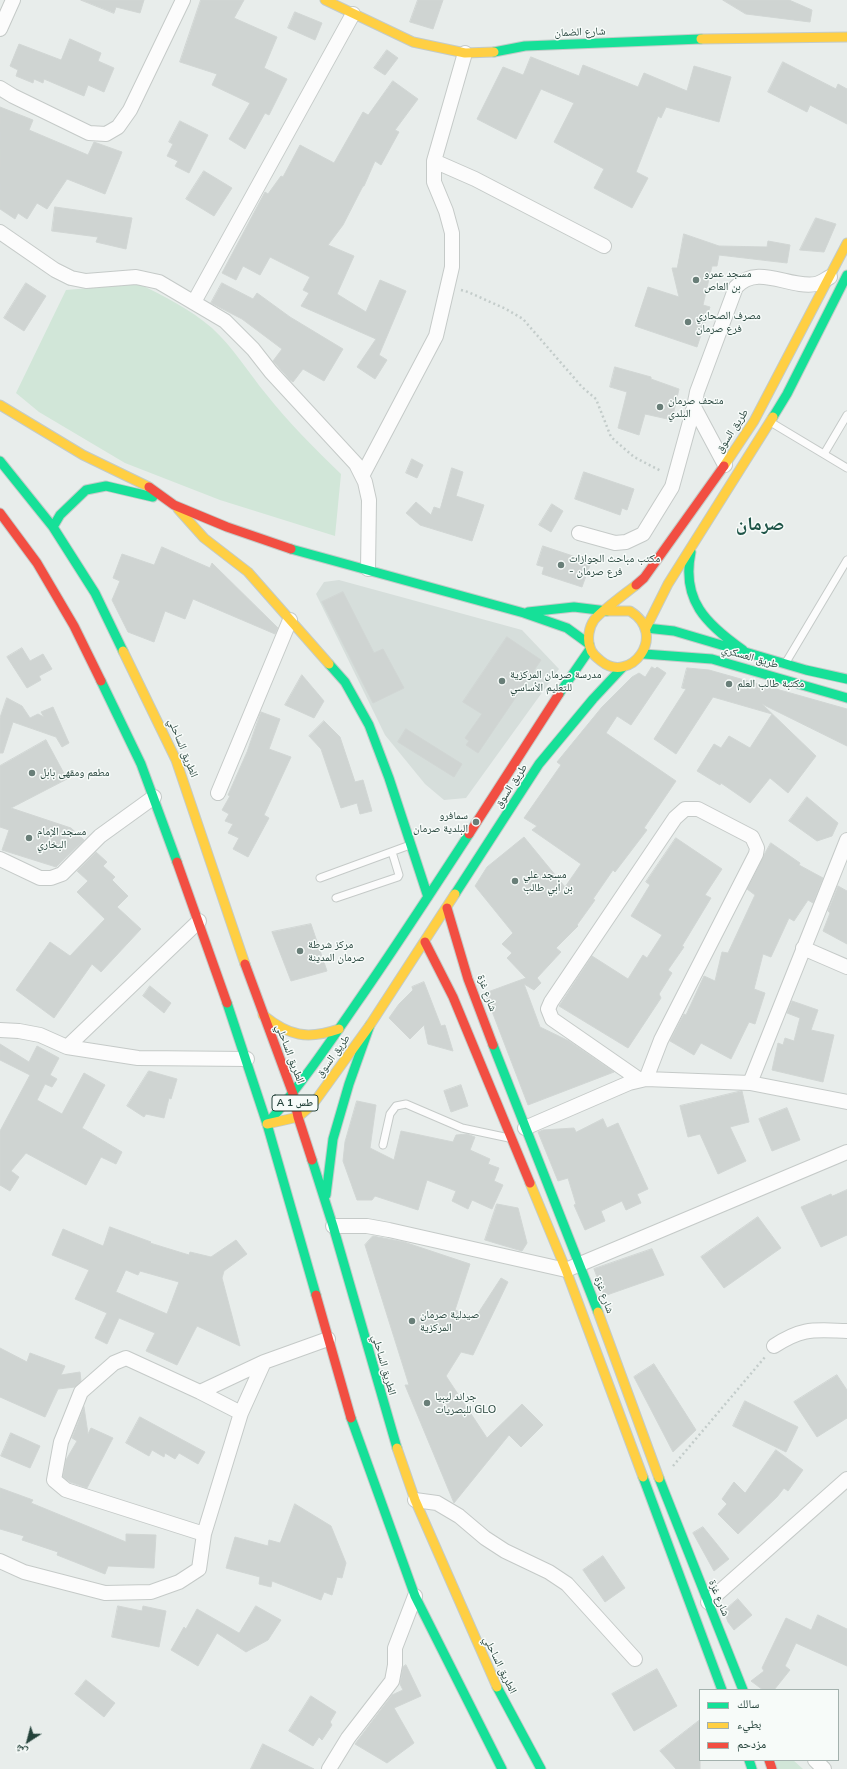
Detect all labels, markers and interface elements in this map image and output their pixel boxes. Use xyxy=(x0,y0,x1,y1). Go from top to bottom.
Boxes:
street label: شارع الضمان xyxy=(554,25,606,39)
place label: مسجد عمرو بن العاص xyxy=(704,267,751,293)
marker: مسجد عمرو بن العاص xyxy=(691,275,701,285)
place label: مصرف الصحاري فرع صرمان xyxy=(696,309,761,335)
marker: مصرف الصحاري فرع صرمان xyxy=(683,317,693,327)
place label: متحف صرمان البلدي xyxy=(668,394,723,420)
marker: متحف صرمان البلدي xyxy=(655,402,665,412)
street label: طريق السوق xyxy=(713,406,751,456)
district label: صرمان xyxy=(736,513,784,535)
place label: مكتب مباحث الجوازات - فرع صرمان xyxy=(569,552,660,578)
marker: مكتب مباحث الجوازات - فرع صرمان xyxy=(556,560,566,570)
street label: طريق العسكري xyxy=(720,643,780,671)
place label: مدرسة صرمان المركزية للتعليم الأساسي xyxy=(510,668,601,694)
marker: مدرسة صرمان المركزية للتعليم الأساسي xyxy=(497,676,507,686)
place label: مكتبة طالب العلم xyxy=(737,677,804,691)
marker: مكتبة طالب العلم xyxy=(724,679,734,689)
street label: الطريق الساحلي xyxy=(165,717,201,779)
street label: طريق السوق xyxy=(492,761,530,811)
place label: مطعم ومقهى بابل xyxy=(40,766,110,780)
marker: مطعم ومقهى بابل xyxy=(27,768,37,778)
place label: سمافرو البلدية صرمان xyxy=(413,809,468,835)
marker: سمافرو البلدية صرمان xyxy=(471,817,481,827)
place label: مسجد الإمام البخاري xyxy=(37,825,86,851)
marker: مسجد الإمام البخاري xyxy=(24,833,34,843)
place label: مسجد علي بن أبي طالب xyxy=(523,868,573,894)
marker: مسجد علي بن أبي طالب xyxy=(510,876,520,886)
place label: مركز شرطة صرمان المدينة xyxy=(308,938,365,964)
marker: مركز شرطة صرمان المدينة xyxy=(295,946,305,956)
street label: شارع غزة xyxy=(474,973,500,1013)
street label: الطريق الساحلي xyxy=(273,1023,307,1085)
street label: طريق السوق xyxy=(313,1032,353,1080)
road number: A 1 طس xyxy=(272,1095,318,1111)
street label: شارع غزة xyxy=(591,1275,617,1315)
place label: صيدلية صرمان المركزية xyxy=(420,1308,479,1334)
marker: صيدلية صرمان المركزية xyxy=(407,1316,417,1326)
street label: الطريق الساحلي xyxy=(369,1333,399,1397)
place label: جراند ليبيا للبصريات GLO xyxy=(435,1390,496,1416)
marker: جراند ليبيا للبصريات GLO xyxy=(422,1398,432,1408)
street label: شارع غزة xyxy=(706,1578,732,1618)
street label: الطريق الساحلي xyxy=(480,1634,520,1696)
legend xyxy=(699,1689,839,1761)
text: سالك xyxy=(737,1696,759,1711)
text: بطيء xyxy=(737,1716,761,1731)
north arrow xyxy=(8,1721,48,1761)
text: مزدحم xyxy=(737,1736,766,1751)
text: ش xyxy=(12,1742,30,1760)

